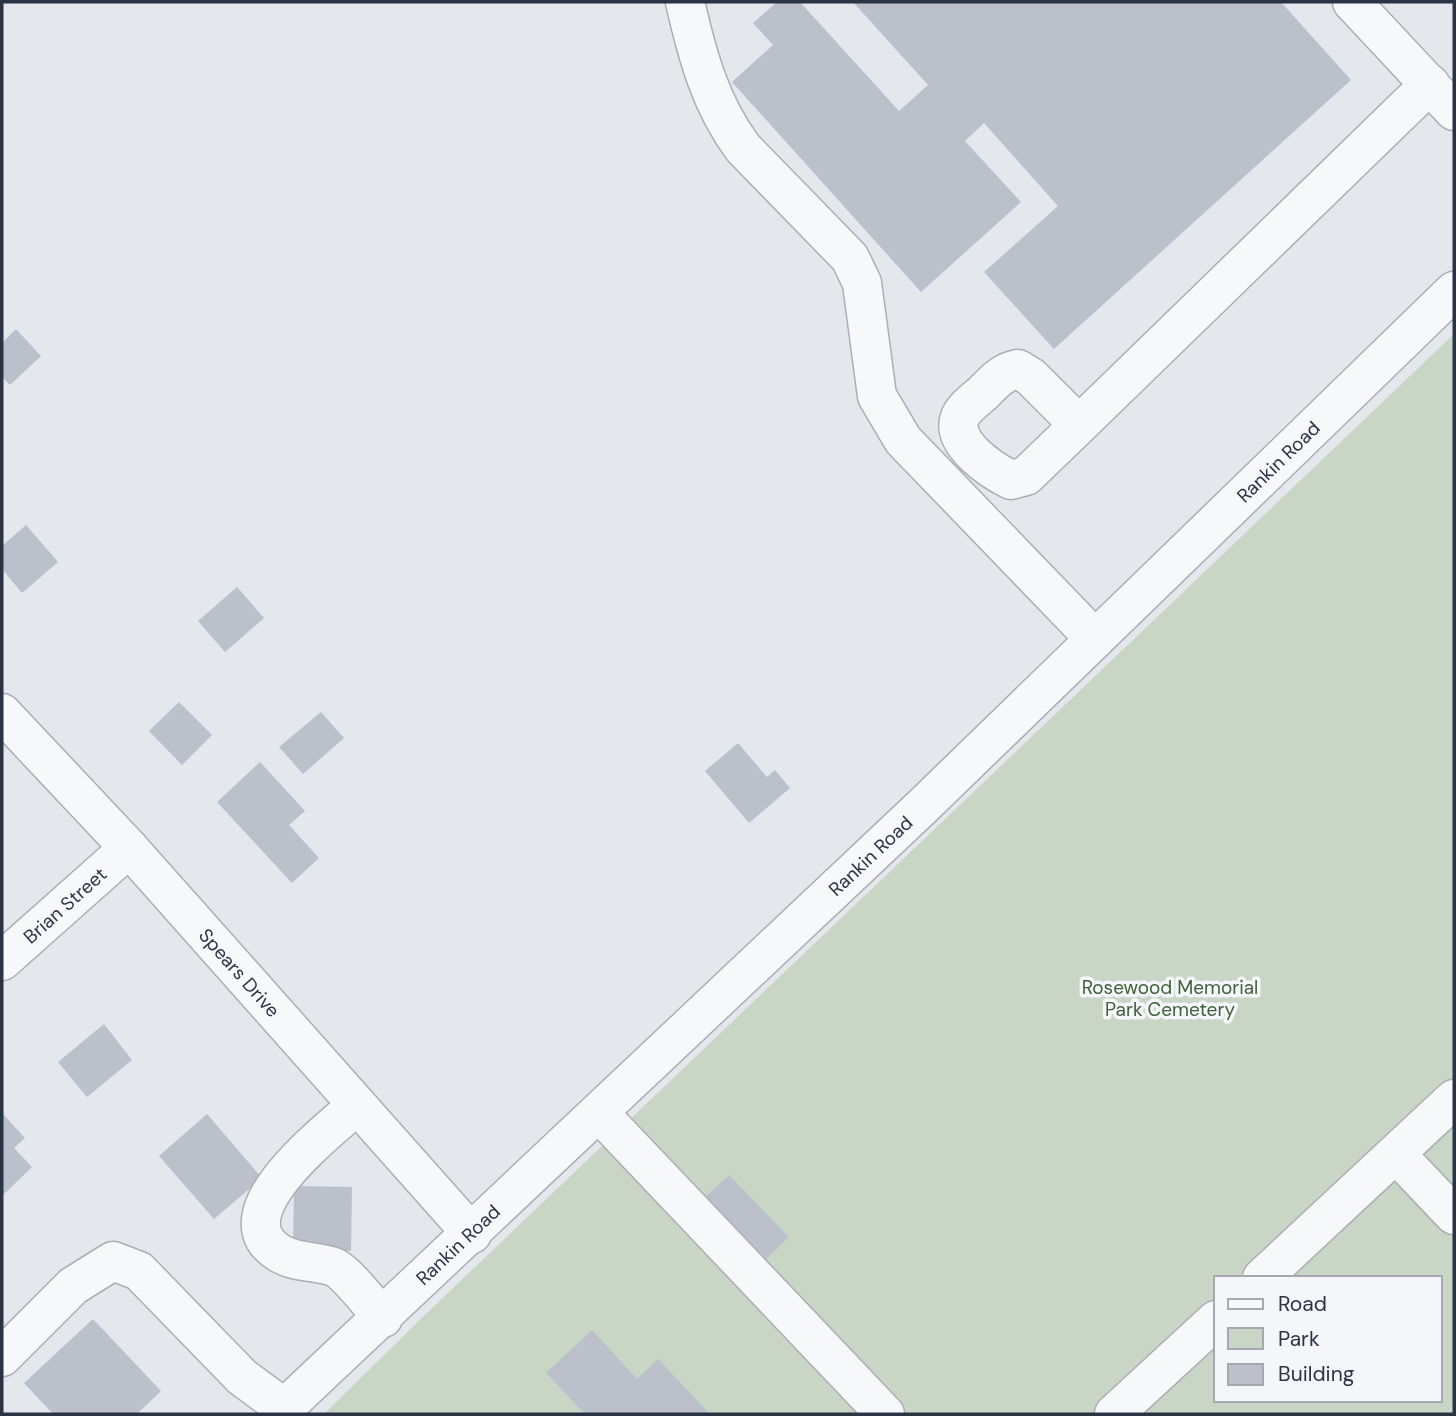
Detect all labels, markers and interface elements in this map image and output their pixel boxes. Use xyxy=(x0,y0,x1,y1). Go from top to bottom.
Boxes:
street label: Rankin Road xyxy=(1231,416,1325,508)
street label: Rankin Road xyxy=(823,810,918,901)
street label: Brian Street xyxy=(18,862,112,949)
street label: Spears Drive xyxy=(194,923,286,1022)
park label: Rosewood Memorial Park Cemetery xyxy=(1082,975,1258,1022)
street label: Rankin Road xyxy=(410,1199,505,1290)
legend xyxy=(1214,1276,1442,1402)
text: Road xyxy=(1278,1290,1327,1318)
text: Park xyxy=(1278,1325,1320,1353)
text: Building xyxy=(1278,1360,1355,1388)

